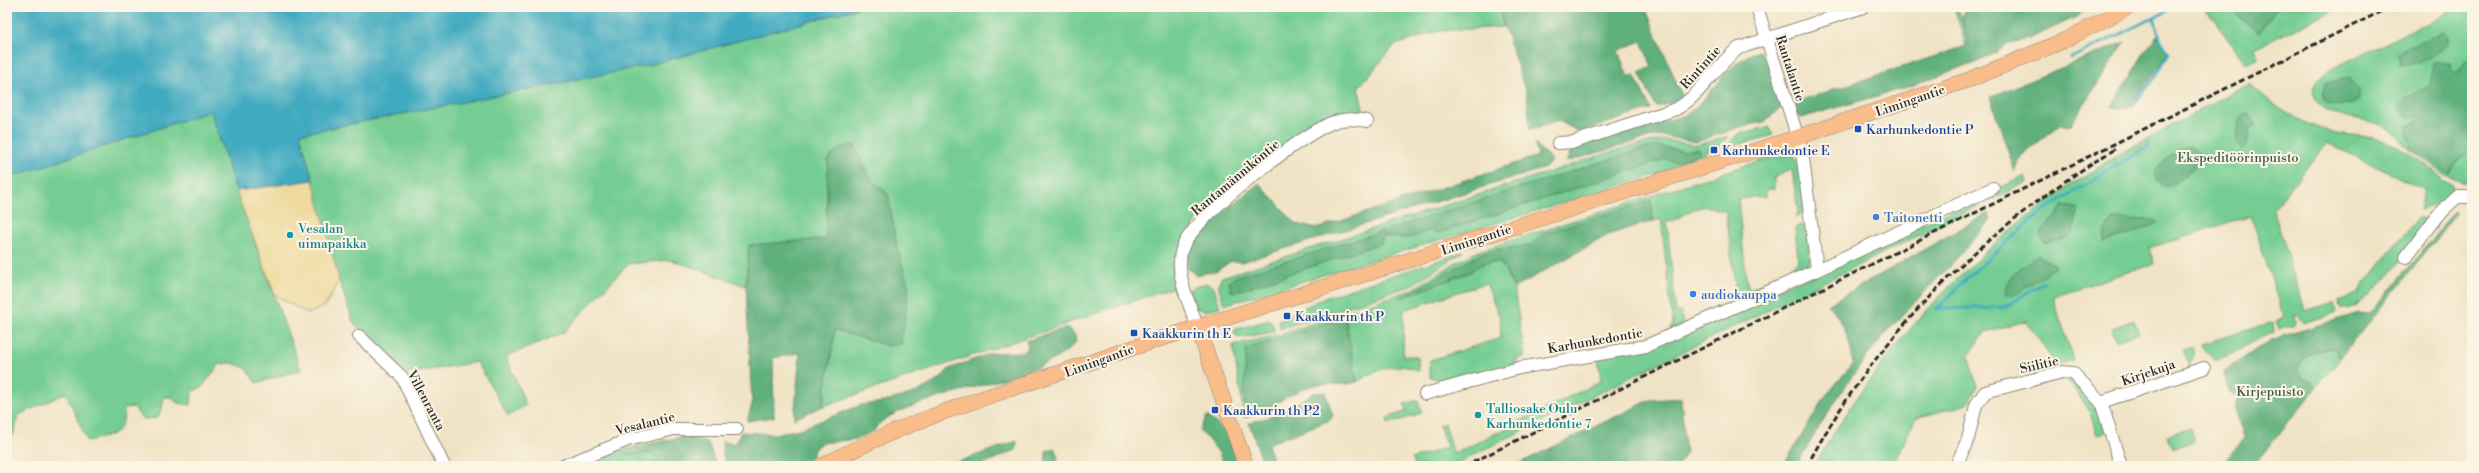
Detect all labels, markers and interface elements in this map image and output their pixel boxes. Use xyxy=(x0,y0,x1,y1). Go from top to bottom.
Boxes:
street label: Rantalantie xyxy=(1772,33,1808,104)
street label: Rintintie xyxy=(1677,42,1725,93)
street label: Limingantie xyxy=(1873,81,1948,120)
place label: Karhunkedontie P xyxy=(1866,122,1974,138)
marker: Karhunkedontie P xyxy=(1853,124,1863,134)
street label: Rantamänniköntie xyxy=(1188,136,1283,219)
place label: Karhunkedontie E xyxy=(1722,143,1830,159)
marker: Karhunkedontie E xyxy=(1709,145,1719,155)
park label: Ekspeditöörinpuisto xyxy=(2177,150,2299,166)
place label: Taitonetti xyxy=(1884,210,1943,226)
marker: Taitonetti xyxy=(1871,212,1881,222)
place label: Vesalan uimapaikka xyxy=(297,221,367,252)
street label: Limingantie xyxy=(1439,221,1514,259)
marker: Vesalan uimapaikka xyxy=(285,230,295,240)
place label: audiokauppa xyxy=(1701,287,1777,303)
marker: audiokauppa xyxy=(1688,289,1698,299)
place label: Kaakkurin th P xyxy=(1295,309,1384,325)
marker: Kaakkurin th P xyxy=(1282,311,1292,321)
street label: Karhunkedontie xyxy=(1546,325,1644,357)
place label: Kaakkurin th E xyxy=(1142,326,1231,342)
marker: Kaakkurin th E xyxy=(1129,328,1139,338)
street label: Limingantie xyxy=(1062,341,1137,381)
street label: Siilitie xyxy=(2018,353,2061,377)
street label: Kirjekuja xyxy=(2119,356,2178,390)
street label: Villenranta xyxy=(403,367,449,434)
park label: Kirjepuisto xyxy=(2236,384,2304,400)
place label: Talliosake Oulu Karhunkedontie 7 xyxy=(1486,401,1592,432)
place label: Kaakkurin th P2 xyxy=(1223,403,1320,419)
marker: Kaakkurin th P2 xyxy=(1210,405,1220,415)
street label: Vesalantie xyxy=(613,409,677,439)
marker: Talliosake Oulu Karhunkedontie 7 xyxy=(1473,410,1483,420)

